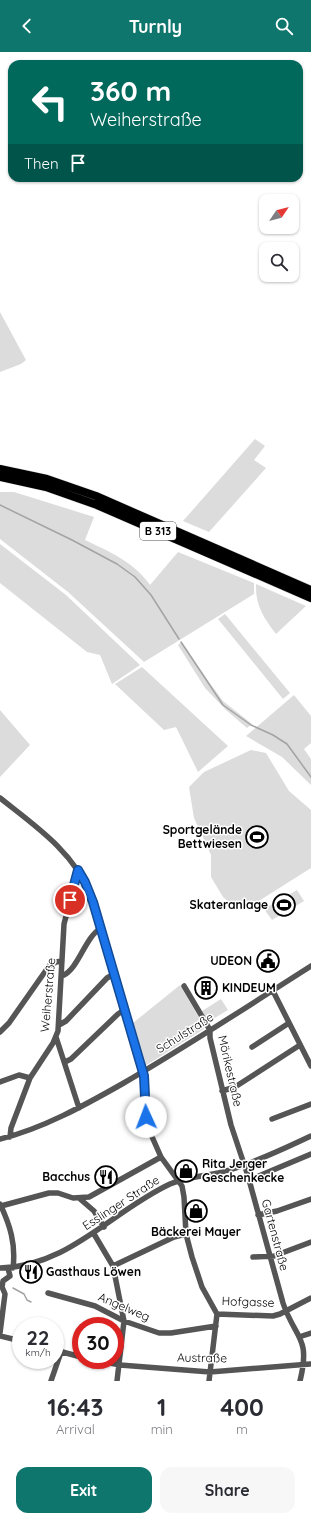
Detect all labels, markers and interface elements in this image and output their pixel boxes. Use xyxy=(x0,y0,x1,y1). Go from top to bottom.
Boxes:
icon: back xyxy=(16,15,38,37)
text: Turnly xyxy=(129,15,182,38)
icon: search xyxy=(273,15,295,37)
text: 360 m xyxy=(90,73,171,108)
icon: left xyxy=(24,76,76,128)
text: Weiherstraße xyxy=(90,108,202,131)
icon: arrive xyxy=(67,152,89,174)
text: Then xyxy=(24,154,59,173)
north arrow xyxy=(259,194,299,234)
map controls xyxy=(259,194,299,282)
button: search xyxy=(259,242,299,282)
road number: B 313 xyxy=(140,522,176,540)
place label: Sportgelände Bettwiesen xyxy=(163,822,242,851)
sports icon: Sportgelände Bettwiesen xyxy=(244,824,270,850)
pin xyxy=(53,883,87,917)
icon: arrive xyxy=(59,889,81,911)
sports icon: Skateranlage xyxy=(271,892,297,918)
place label: Skateranlage xyxy=(190,897,268,912)
public building icon: UDEON xyxy=(255,948,281,974)
place label: UDEON xyxy=(210,953,252,968)
street label: Weiherstraße xyxy=(37,957,58,1033)
building icon: KINDEUM xyxy=(193,975,219,1001)
place label: KINDEUM xyxy=(222,980,276,995)
street label: Schulstraße xyxy=(153,1009,216,1056)
street label: Mörikestraße xyxy=(215,1034,246,1108)
position arrow xyxy=(125,1096,167,1138)
place label: Rita Jerger Geschenkecke xyxy=(202,1156,284,1185)
shop icon: Rita Jerger Geschenkecke xyxy=(173,1158,199,1184)
restaurant icon: Bacchus xyxy=(93,1164,119,1190)
place label: Bacchus xyxy=(42,1169,90,1184)
street label: Esslinger Straße xyxy=(79,1172,162,1233)
street label: Gartenstraße xyxy=(259,1197,292,1273)
shop icon: Bäckerei Mayer xyxy=(183,1198,209,1224)
place label: Bäckerei Mayer xyxy=(151,1224,241,1239)
restaurant icon: Gasthaus Löwen xyxy=(18,1259,44,1285)
place label: Gasthaus Löwen xyxy=(46,1264,141,1279)
street label: Angelweg xyxy=(96,1289,152,1324)
street label: Hofgasse xyxy=(221,1293,275,1310)
speed limit sign: 30 xyxy=(72,1317,124,1369)
text: 22 xyxy=(27,1325,49,1350)
text: km/h xyxy=(25,1346,51,1359)
street label: Austraße xyxy=(177,1350,227,1365)
text: 16:43 xyxy=(47,1392,103,1422)
text: 1 xyxy=(157,1392,166,1422)
text: 400 xyxy=(220,1392,264,1422)
text: Arrival xyxy=(56,1421,95,1437)
text: min xyxy=(151,1421,173,1437)
text: m xyxy=(236,1421,248,1437)
button: Exit xyxy=(16,1467,152,1513)
button: Share xyxy=(160,1467,295,1513)

